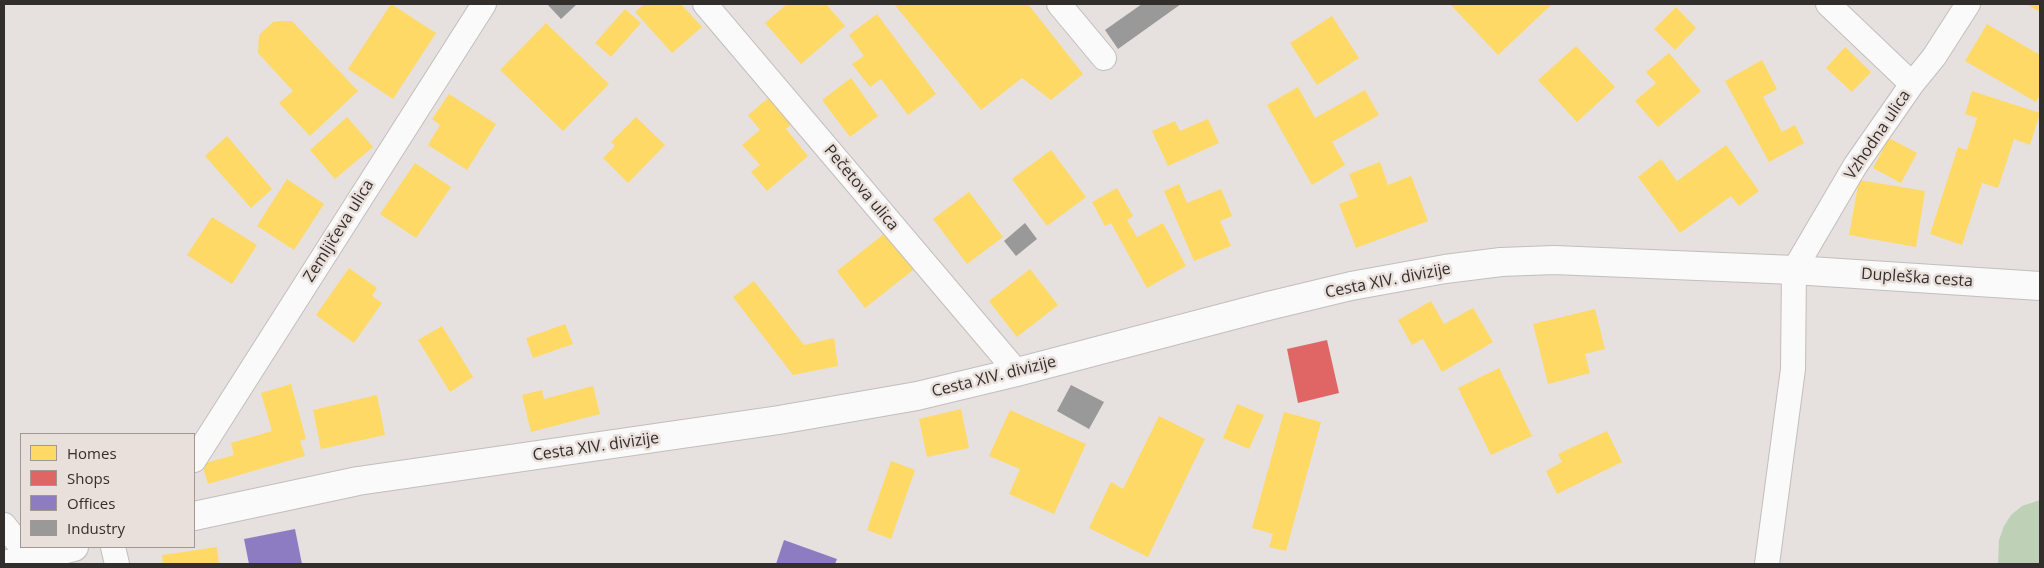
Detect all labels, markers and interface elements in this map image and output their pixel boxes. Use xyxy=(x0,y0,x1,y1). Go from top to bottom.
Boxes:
street label: Vzhodna ulica xyxy=(1841,87,1915,183)
street label: Pečetova ulica xyxy=(820,141,902,235)
street label: Zemljičeva ulica xyxy=(300,176,378,286)
street label: Cesta XIV. divizije xyxy=(1324,259,1452,303)
street label: Dupleška cesta xyxy=(1860,265,1974,291)
street label: Cesta XIV. divizije xyxy=(930,352,1058,402)
street label: Cesta XIV. divizije xyxy=(532,429,660,465)
legend xyxy=(20,433,195,548)
text: Homes xyxy=(67,443,117,463)
text: Shops xyxy=(67,468,110,488)
text: Offices xyxy=(67,493,115,513)
text: Industry xyxy=(67,518,125,538)

